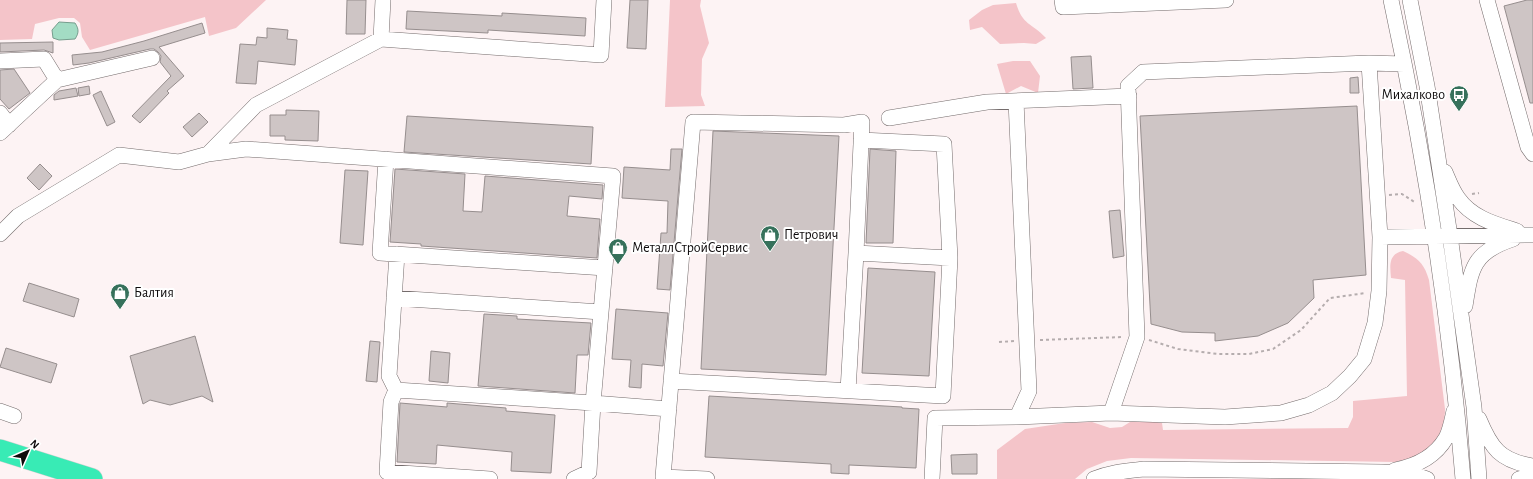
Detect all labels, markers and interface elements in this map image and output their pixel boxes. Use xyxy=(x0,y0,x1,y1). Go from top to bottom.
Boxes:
bus stop icon: Михалково xyxy=(1448,84,1470,112)
place label: Михалково xyxy=(1381,88,1445,102)
shop icon: Петрович xyxy=(759,224,781,252)
place label: Петрович xyxy=(784,228,838,242)
shop icon: МеталлСтройСервис xyxy=(607,237,629,265)
place label: МеталлСтройСервис xyxy=(632,241,748,255)
shop icon: Балтия xyxy=(109,282,131,310)
place label: Балтия xyxy=(134,286,174,300)
north arrow xyxy=(8,431,48,471)
text: N xyxy=(28,438,41,451)

